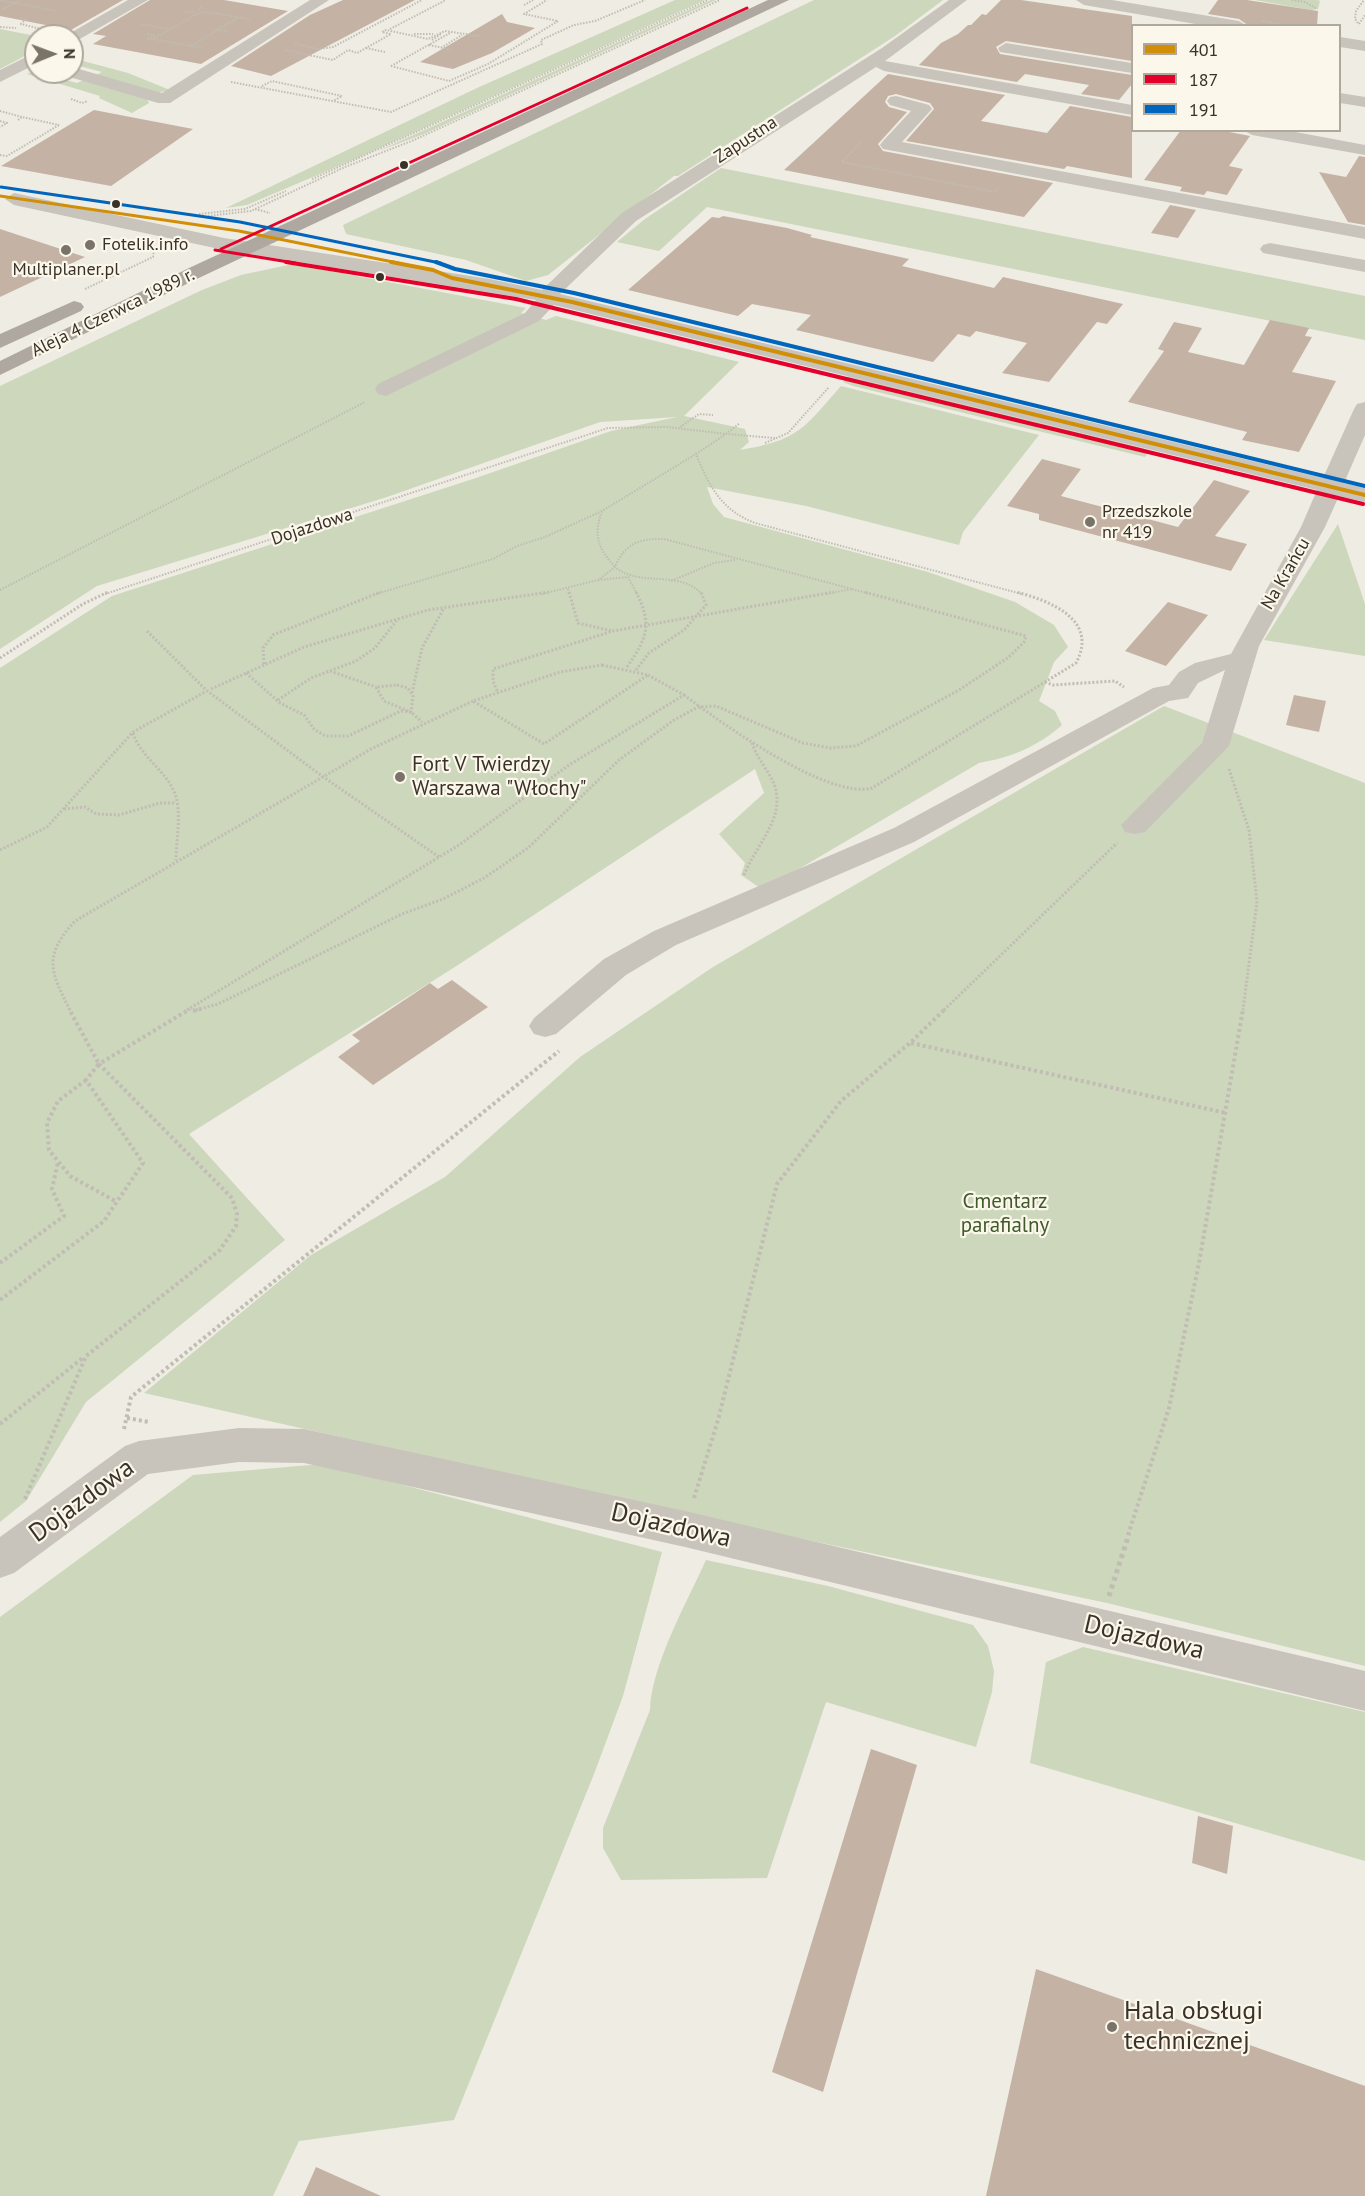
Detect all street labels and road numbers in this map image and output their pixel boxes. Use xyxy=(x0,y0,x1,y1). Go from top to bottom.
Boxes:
street label: Zapustna xyxy=(711,112,781,168)
street label: Aleja 4 Czerwca 1989 r. xyxy=(28,264,198,362)
street label: Dojazdowa xyxy=(268,504,356,550)
street label: Na Krańcu xyxy=(1257,534,1315,614)
street label: Dojazdowa xyxy=(23,1453,141,1549)
street label: Dojazdowa xyxy=(608,1497,734,1555)
street label: Dojazdowa xyxy=(1081,1609,1207,1667)

